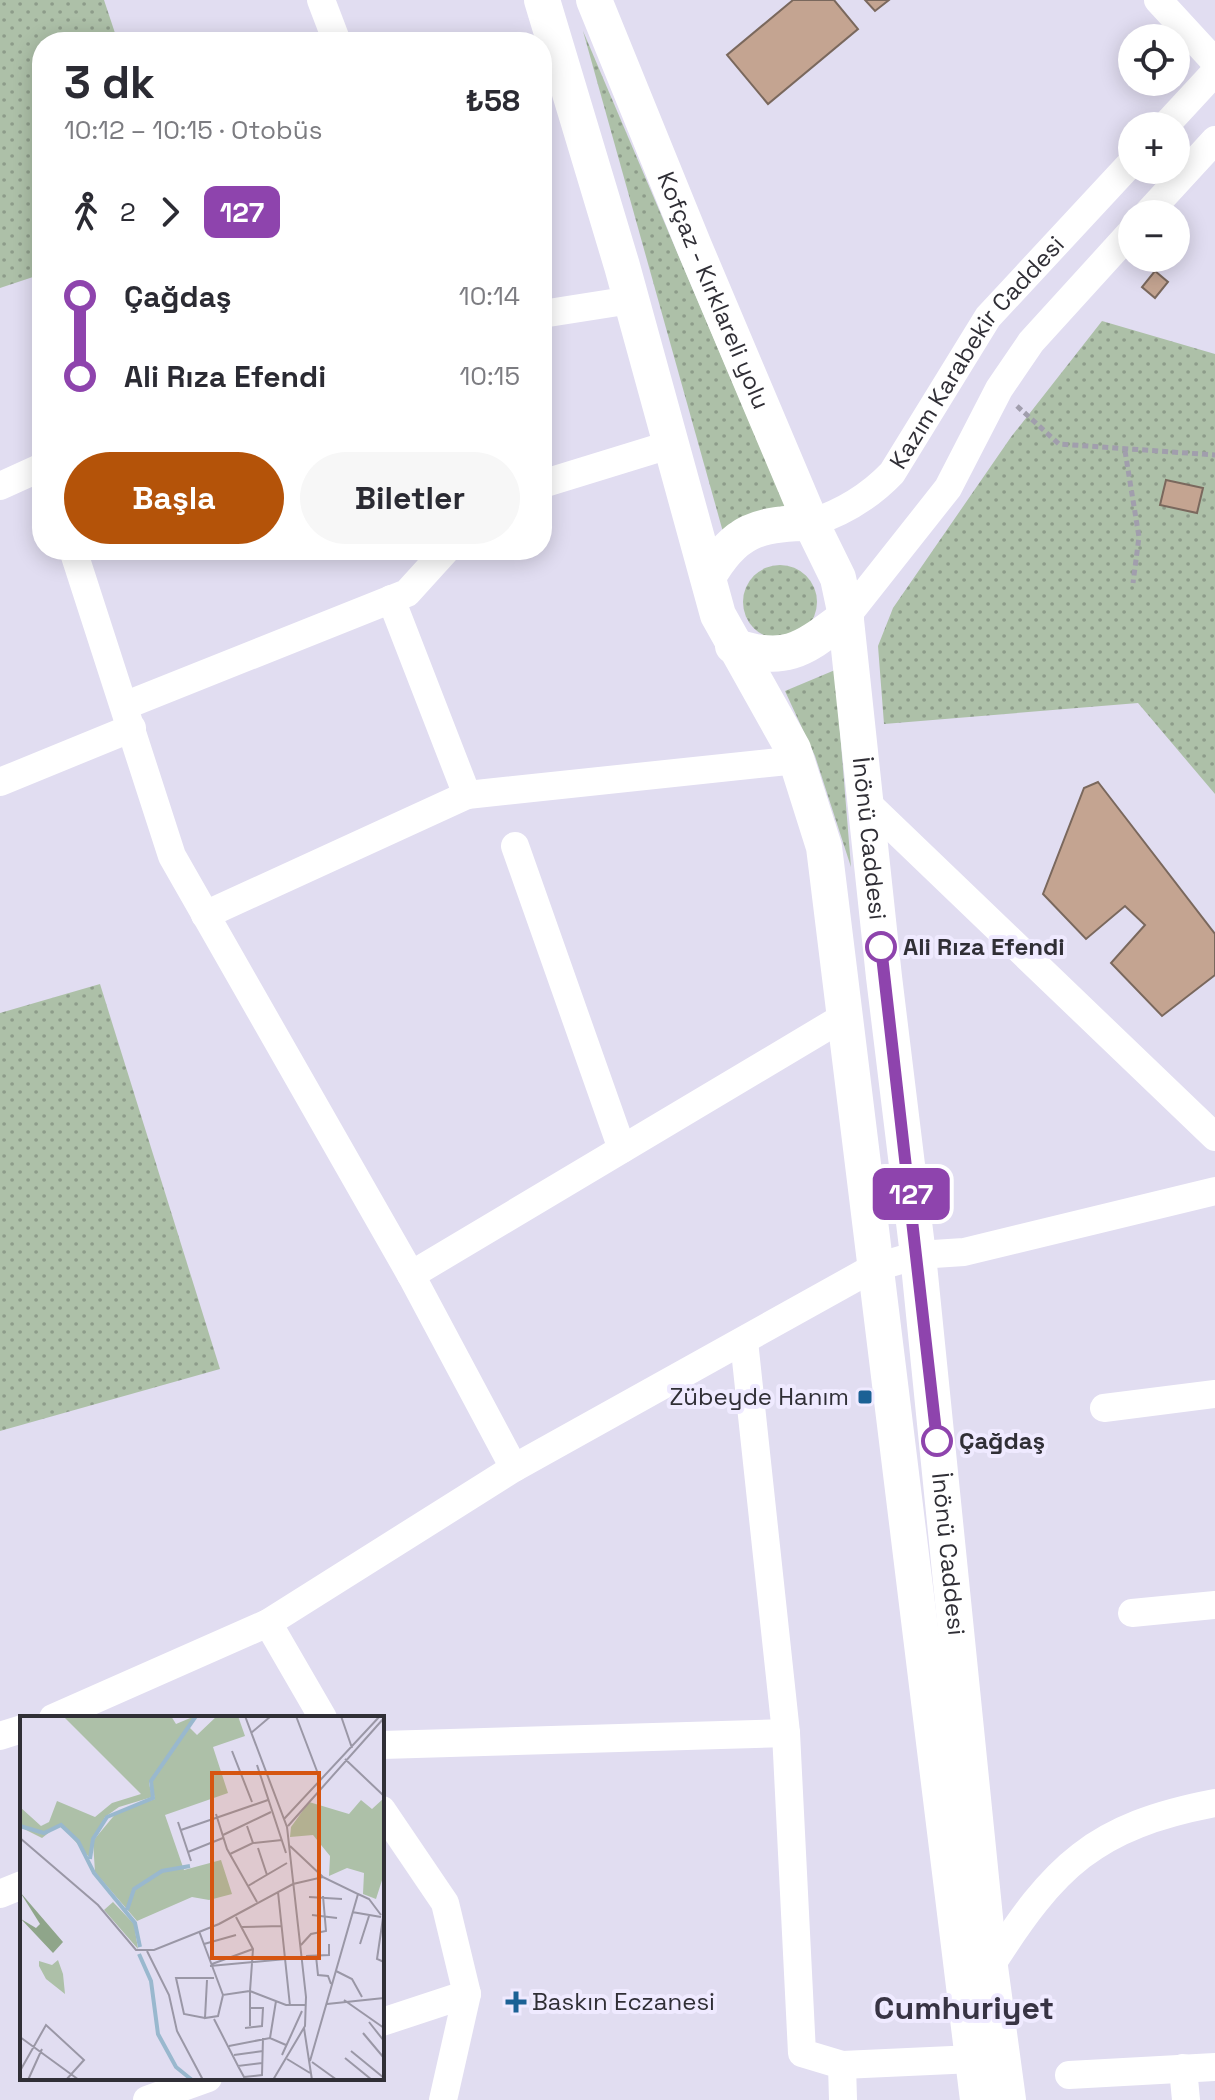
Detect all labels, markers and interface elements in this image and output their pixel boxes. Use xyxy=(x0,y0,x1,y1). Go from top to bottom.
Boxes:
map controls xyxy=(1118,24,1190,272)
button: locate xyxy=(1118,24,1190,96)
text: 3 dk xyxy=(64,55,155,111)
text: ₺58 xyxy=(465,81,520,120)
button: + xyxy=(1118,112,1190,184)
text: 10:12 – 10:15 · Otobüs xyxy=(64,113,322,147)
street label: Kofçaz - Kırklareli yolu xyxy=(650,167,777,414)
icon: walk xyxy=(64,190,108,234)
icon: forward xyxy=(148,190,192,234)
text: 127 xyxy=(220,194,264,230)
text: 2 xyxy=(120,195,136,229)
button: − xyxy=(1118,200,1190,272)
street label: Kazım Karabekir Caddesi xyxy=(882,229,1071,475)
text: Çağdaş xyxy=(124,277,232,316)
text: 10:14 xyxy=(459,279,520,313)
text: Ali Rıza Efendi xyxy=(124,357,326,396)
text: 10:15 xyxy=(459,359,520,393)
button: Başla xyxy=(64,452,284,544)
button: Biletler xyxy=(300,452,520,544)
street label: İnönü Caddesi xyxy=(846,756,894,921)
place label: Ali Rıza Efendi xyxy=(903,931,1065,962)
marker: Ali Rıza Efendi xyxy=(866,932,896,962)
line badge: 127 xyxy=(865,1168,957,1220)
text: 127 xyxy=(889,1176,933,1212)
place label: Zübeyde Hanım xyxy=(670,1381,849,1412)
marker: Zübeyde Hanım xyxy=(856,1388,874,1406)
place label: Çağdaş xyxy=(959,1425,1045,1456)
marker: Çağdaş xyxy=(922,1426,952,1456)
street label: İnönü Caddesi xyxy=(925,1471,972,1637)
inset map xyxy=(20,1716,384,2080)
place label: Baskın Eczanesi xyxy=(532,1986,715,2017)
district label: Cumhuriyet xyxy=(874,1988,1054,2028)
marker: Baskın Eczanesi xyxy=(507,1993,525,2011)

